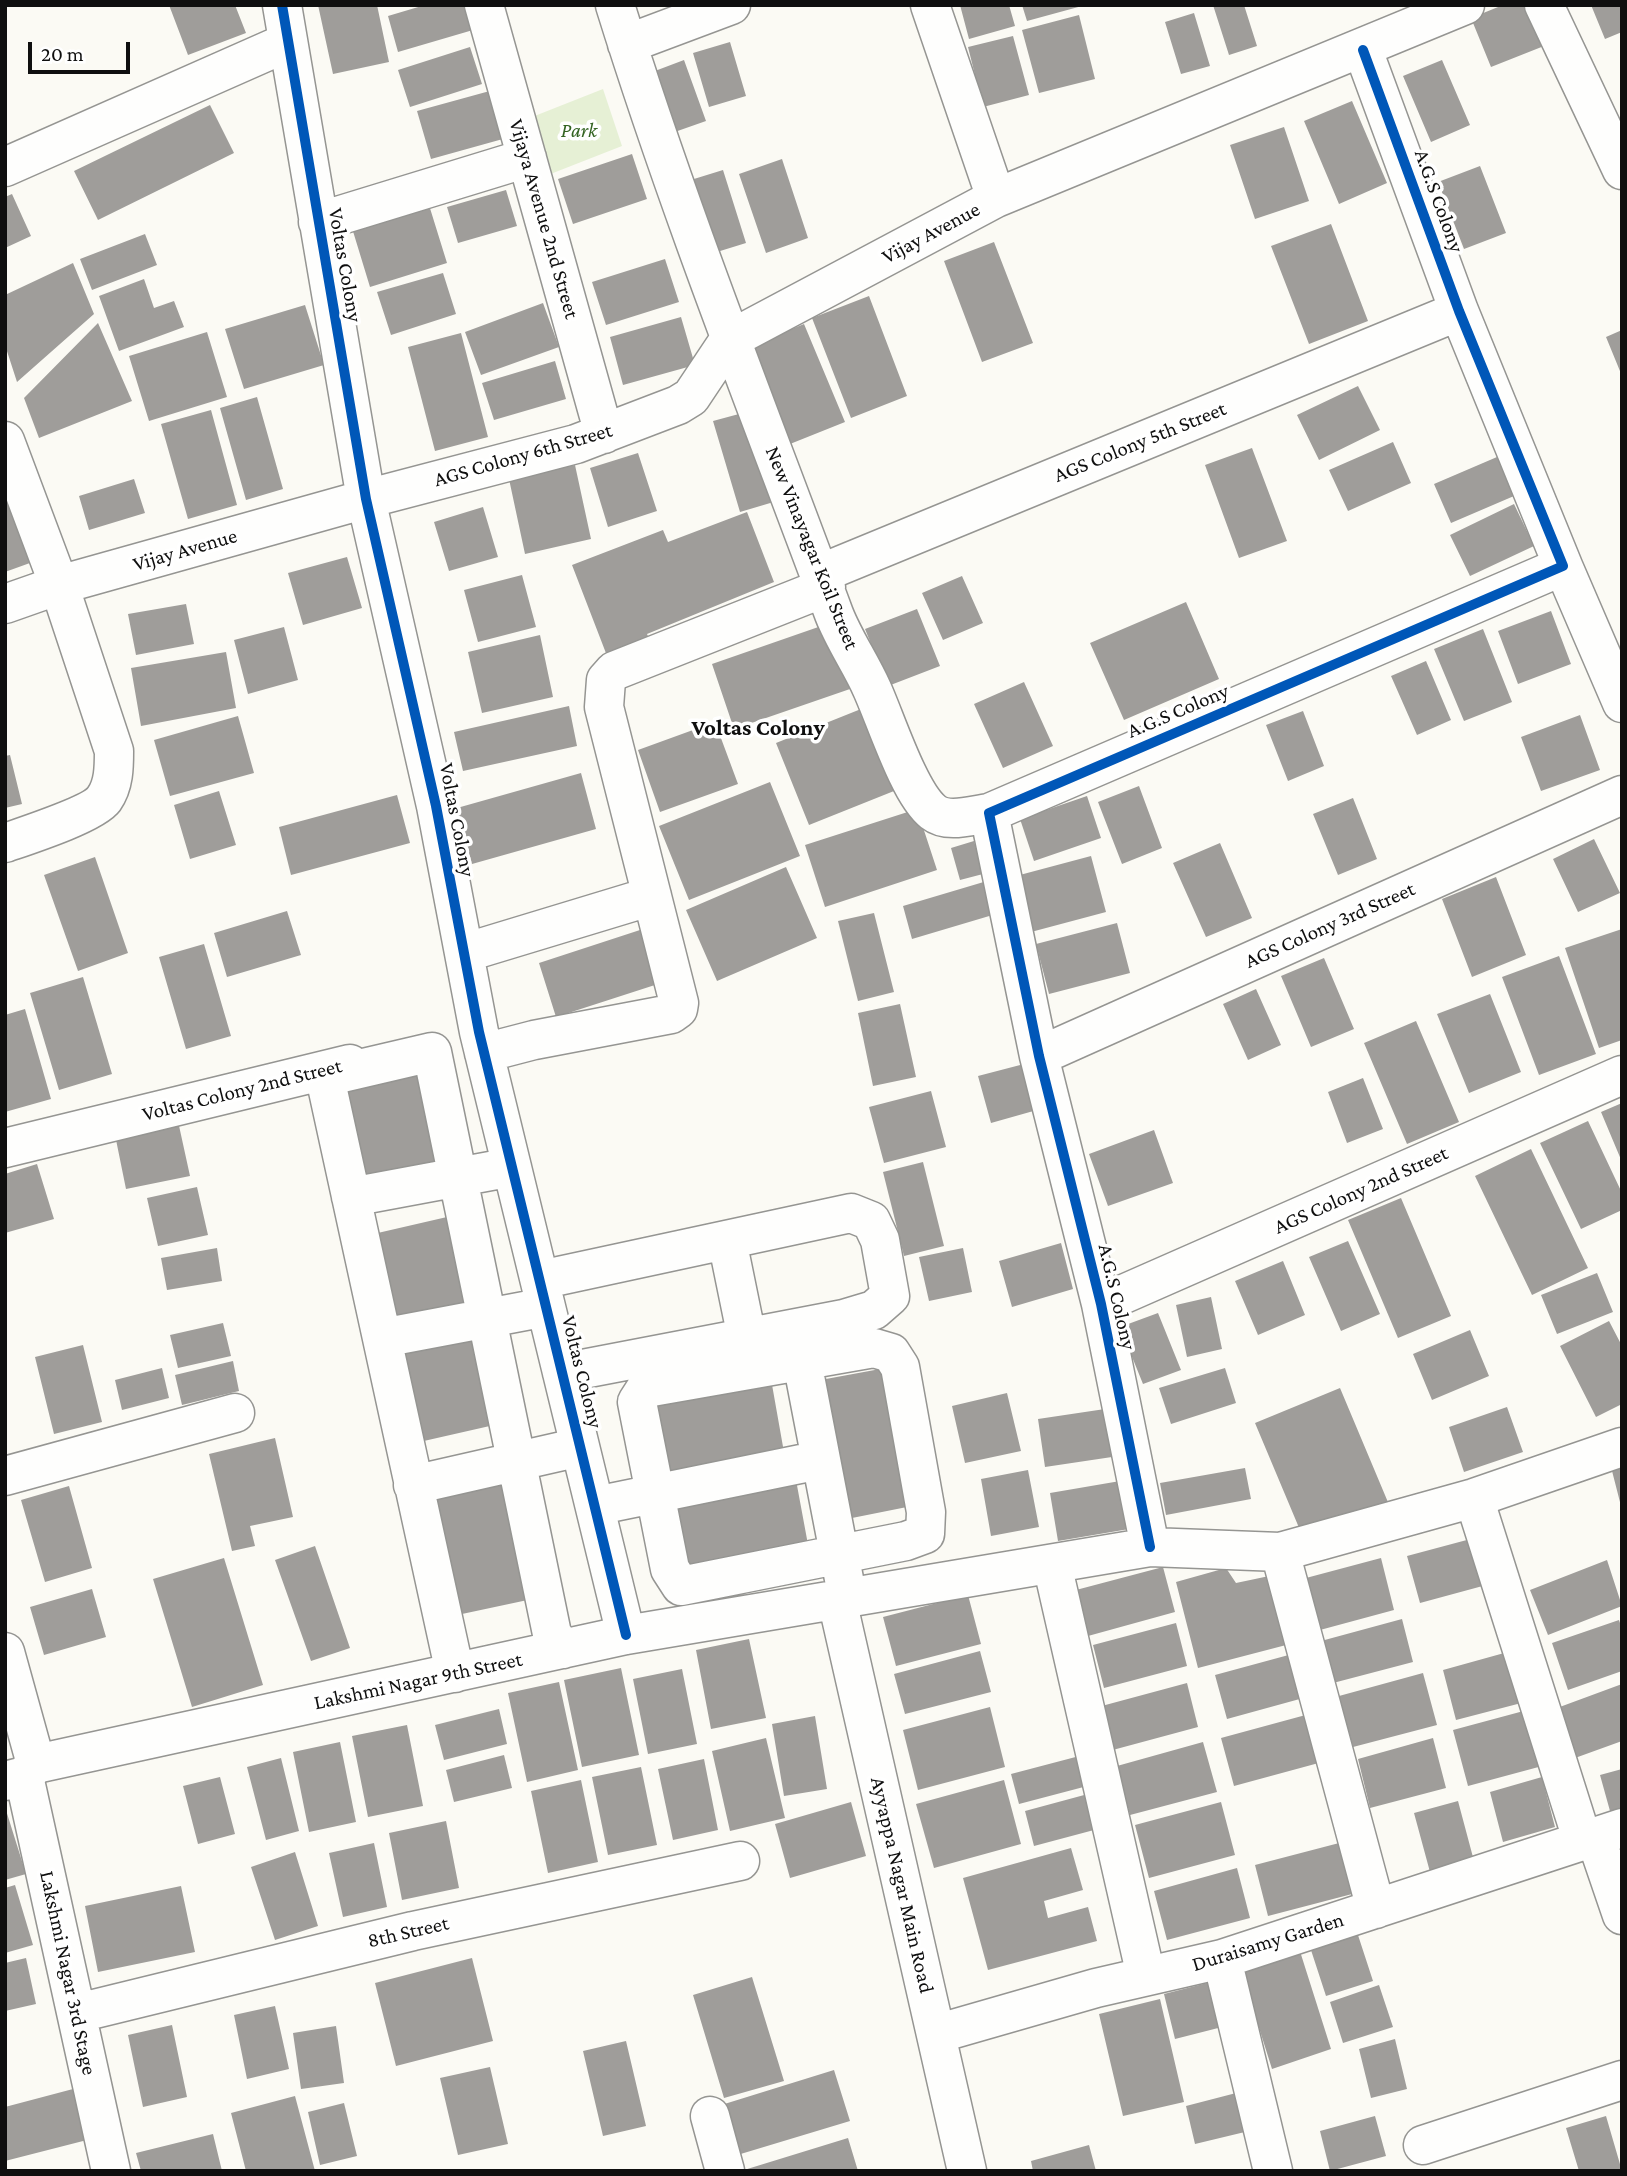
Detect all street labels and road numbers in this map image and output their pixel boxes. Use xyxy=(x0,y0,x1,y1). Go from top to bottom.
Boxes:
street label: Vijaya Avenue 2nd Street xyxy=(503,116,585,322)
street label: A.G.S Colony xyxy=(1409,146,1469,256)
street label: Vijay Avenue xyxy=(878,197,984,269)
street label: Voltas Colony xyxy=(323,206,367,324)
street label: AGS Colony 5th Street xyxy=(1050,396,1230,488)
street label: AGS Colony 6th Street xyxy=(431,417,615,493)
street label: New Vinayagar Koil Street xyxy=(760,443,864,653)
street label: Vijay Avenue xyxy=(130,523,240,577)
street label: A.G.S Colony xyxy=(1123,678,1233,744)
street label: Voltas Colony xyxy=(434,761,480,879)
street label: AGS Colony 3rd Street xyxy=(1241,876,1419,974)
street label: Voltas Colony 2nd Street xyxy=(140,1053,344,1127)
street label: AGS Colony 2nd Street xyxy=(1270,1140,1452,1240)
street label: A.G.S Colony xyxy=(1093,1242,1141,1352)
street label: Voltas Colony xyxy=(556,1313,608,1431)
street label: Lakshmi Nagar 9th Street xyxy=(311,1647,525,1715)
street label: Ayyappa Nagar Main Road xyxy=(865,1774,939,1996)
street label: Lakshmi Nagar 3rd Stage xyxy=(34,1869,102,2077)
street label: Duraisamy Garden xyxy=(1189,1907,1347,1977)
street label: 8th Street xyxy=(365,1910,451,1954)

